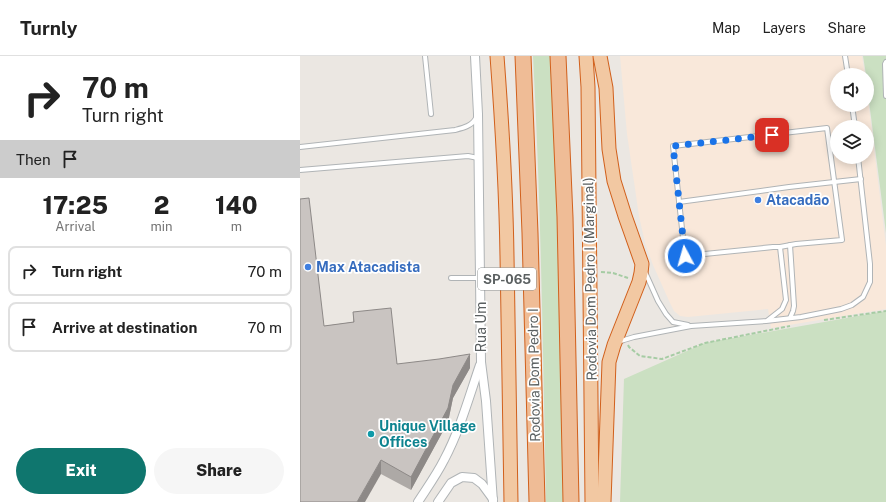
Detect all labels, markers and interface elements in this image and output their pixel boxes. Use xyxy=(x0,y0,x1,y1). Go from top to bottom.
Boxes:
text: Turnly xyxy=(20,17,77,39)
text: Map xyxy=(712,20,740,36)
text: Layers xyxy=(762,20,806,36)
text: Share xyxy=(828,20,866,36)
map controls xyxy=(830,68,874,164)
button: sound xyxy=(830,68,874,112)
text: 70 m xyxy=(82,71,149,104)
icon: right xyxy=(16,72,68,124)
text: Turn right xyxy=(82,105,164,126)
pin xyxy=(755,118,789,152)
button: layers xyxy=(830,120,874,164)
icon: arrive xyxy=(761,124,783,146)
icon: arrive xyxy=(59,148,81,170)
text: Then xyxy=(16,151,51,168)
street label: Rodovia Dom Pedro I (Marginal) xyxy=(580,177,600,381)
text: 17:25 xyxy=(43,191,108,219)
text: 2 xyxy=(154,191,169,219)
text: 140 xyxy=(215,191,257,219)
place label: Atacadão xyxy=(766,192,829,208)
marker: Atacadão xyxy=(753,195,763,205)
text: Arrival xyxy=(55,219,95,234)
text: min xyxy=(151,219,173,234)
text: m xyxy=(231,219,242,234)
position arrow xyxy=(664,235,706,277)
place label: Max Atacadista xyxy=(316,259,420,275)
icon: right xyxy=(18,260,40,282)
marker: Max Atacadista xyxy=(303,262,313,272)
text: Turn right xyxy=(52,263,122,280)
text: 70 m xyxy=(247,263,282,280)
road number: SP-065 xyxy=(478,268,536,290)
street label: Rua Um xyxy=(473,302,489,352)
street label: Rodovia Dom Pedro I xyxy=(525,308,543,442)
icon: arrive xyxy=(18,316,40,338)
text: Arrive at destination xyxy=(52,319,197,336)
text: 70 m xyxy=(247,319,282,336)
place label: Unique Village Offices xyxy=(379,418,476,450)
marker: Unique Village Offices xyxy=(366,429,376,439)
button: Exit xyxy=(16,448,146,494)
button: Share xyxy=(154,448,284,494)

